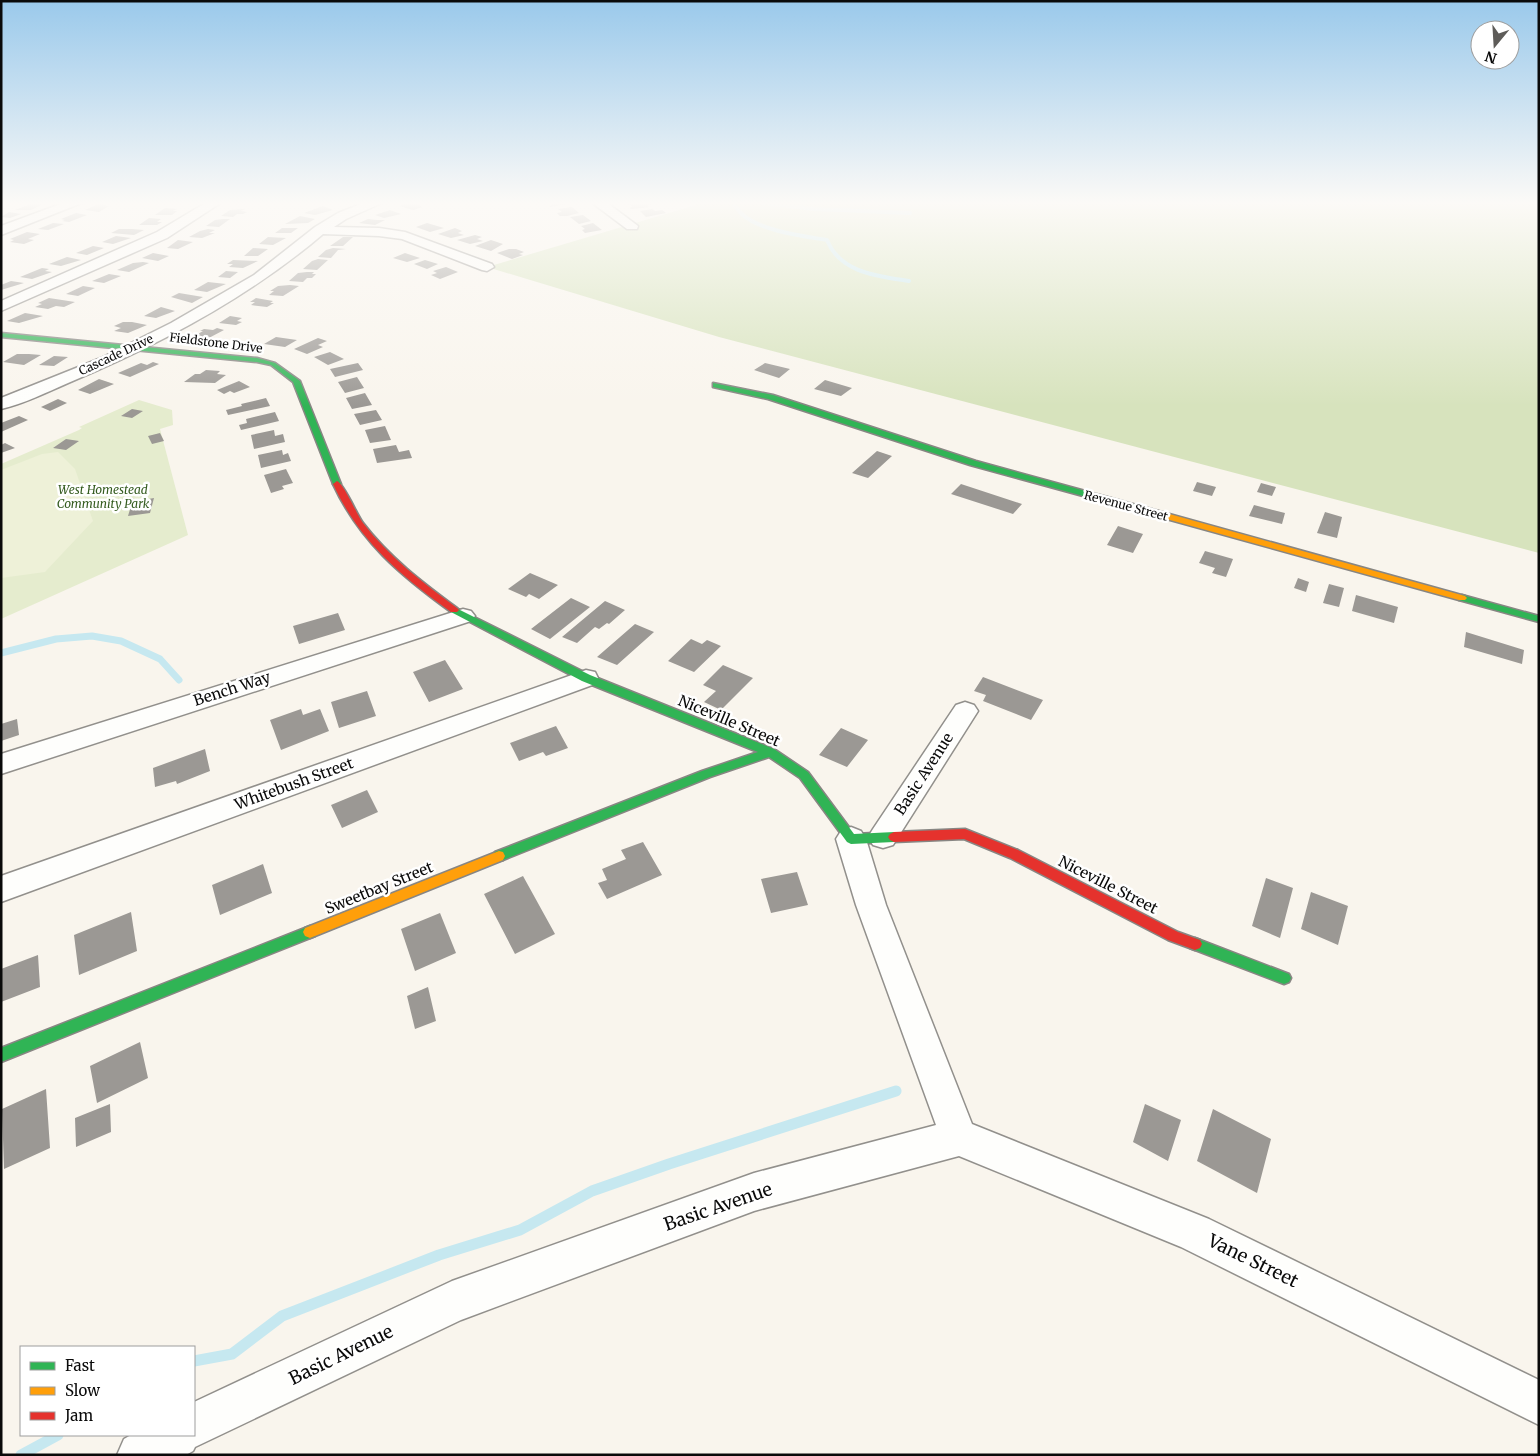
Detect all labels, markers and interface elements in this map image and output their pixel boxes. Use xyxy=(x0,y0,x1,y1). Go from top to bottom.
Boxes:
north arrow xyxy=(1470,20,1520,70)
text: N xyxy=(1483,47,1499,68)
street label: Fieldstone Drive xyxy=(169,329,264,356)
street label: Cascade Drive xyxy=(76,331,155,378)
park label: West Homestead Community Park xyxy=(57,482,150,511)
street label: Revenue Street xyxy=(1083,487,1170,524)
street label: Bench Way xyxy=(191,667,273,710)
street label: Niceville Street xyxy=(675,691,783,751)
street label: Basic Avenue xyxy=(890,729,957,818)
street label: Whitebush Street xyxy=(231,753,356,814)
street label: Niceville Street xyxy=(1056,851,1161,918)
street label: Sweetbay Street xyxy=(322,857,436,918)
street label: Basic Avenue xyxy=(661,1177,775,1236)
street label: Vane Street xyxy=(1203,1228,1302,1292)
street label: Basic Avenue xyxy=(285,1319,397,1390)
legend xyxy=(20,1346,195,1436)
text: Fast xyxy=(65,1356,95,1375)
text: Slow xyxy=(65,1381,100,1400)
text: Jam xyxy=(64,1406,93,1425)

